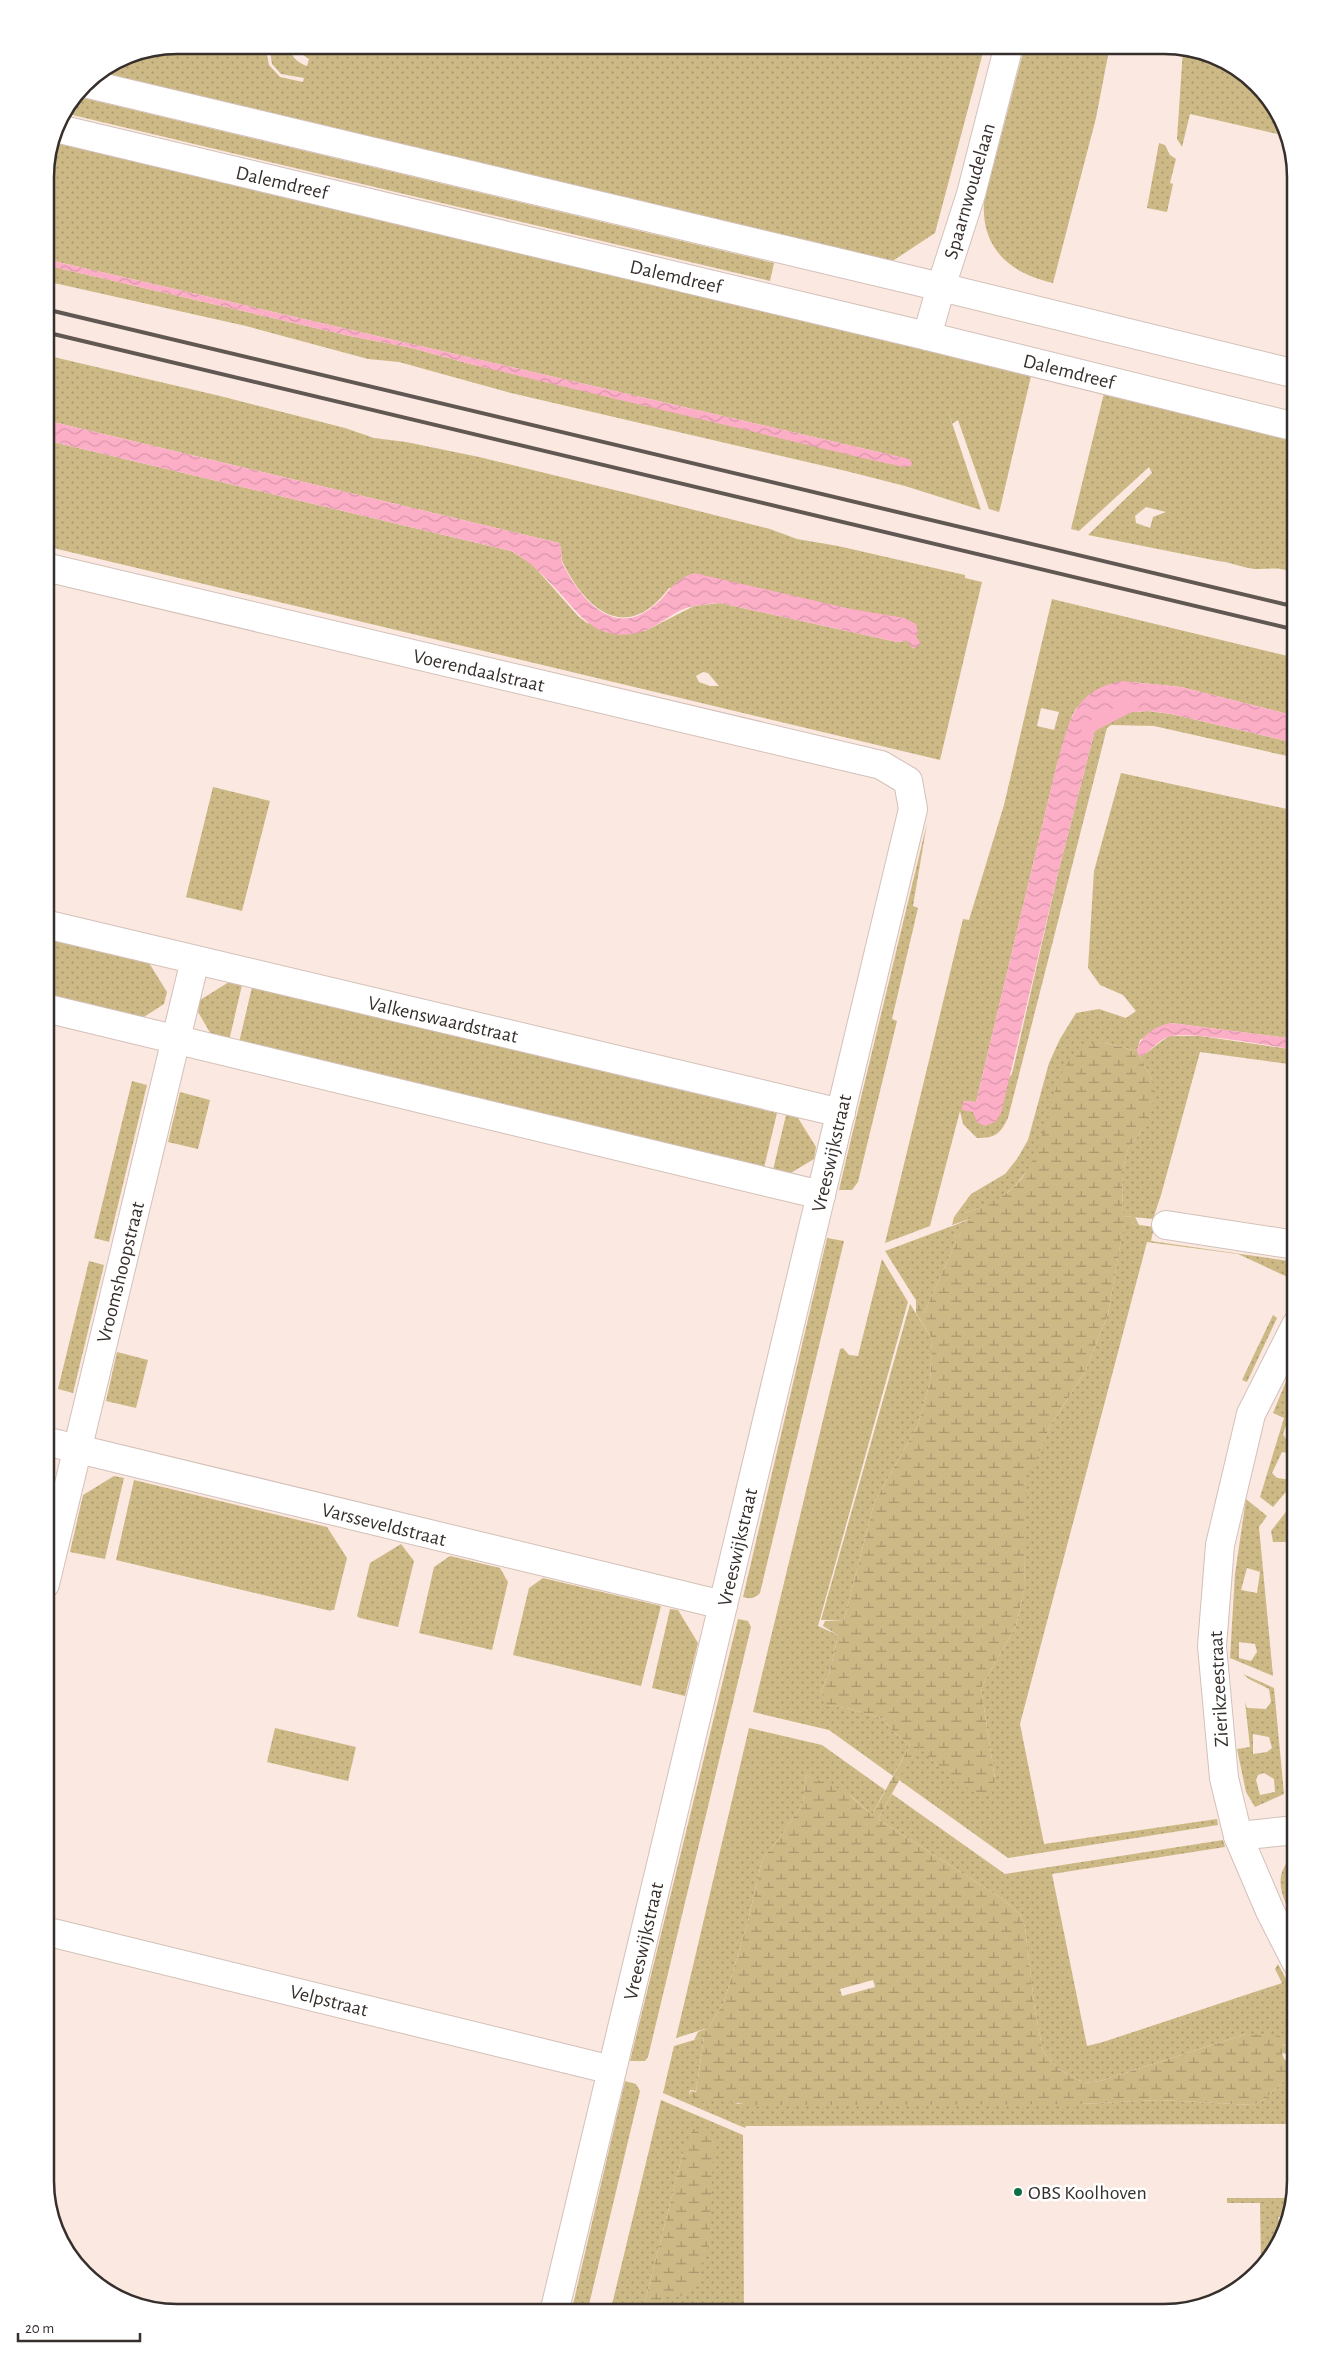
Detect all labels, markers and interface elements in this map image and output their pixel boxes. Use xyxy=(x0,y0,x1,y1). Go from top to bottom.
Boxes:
street label: Spaarnwoudelaan xyxy=(941,121,999,262)
street label: Dalemdreef xyxy=(234,163,331,203)
street label: Dalemdreef xyxy=(628,257,725,297)
street label: Dalemdreef xyxy=(1021,351,1118,393)
street label: Voerendaalstraat xyxy=(411,646,547,696)
street label: Valkenswaardstraat xyxy=(366,993,520,1047)
street label: Vreeswijkstraat xyxy=(809,1092,855,1214)
street label: Vroomshoopstraat xyxy=(94,1199,148,1345)
street label: Vreeswijkstraat xyxy=(715,1486,761,1608)
street label: Varsseveldstraat xyxy=(320,1500,449,1550)
street label: Zierikzeestraat xyxy=(1206,1630,1232,1748)
street label: Vreeswijkstraat xyxy=(621,1880,667,2002)
street label: Velpstraat xyxy=(288,1982,370,2020)
place label: OBS Koolhoven xyxy=(1028,2183,1147,2203)
marker: OBS Koolhoven xyxy=(1012,2186,1024,2198)
scale bar xyxy=(18,2310,140,2342)
text: 20 m xyxy=(25,2321,54,2336)

